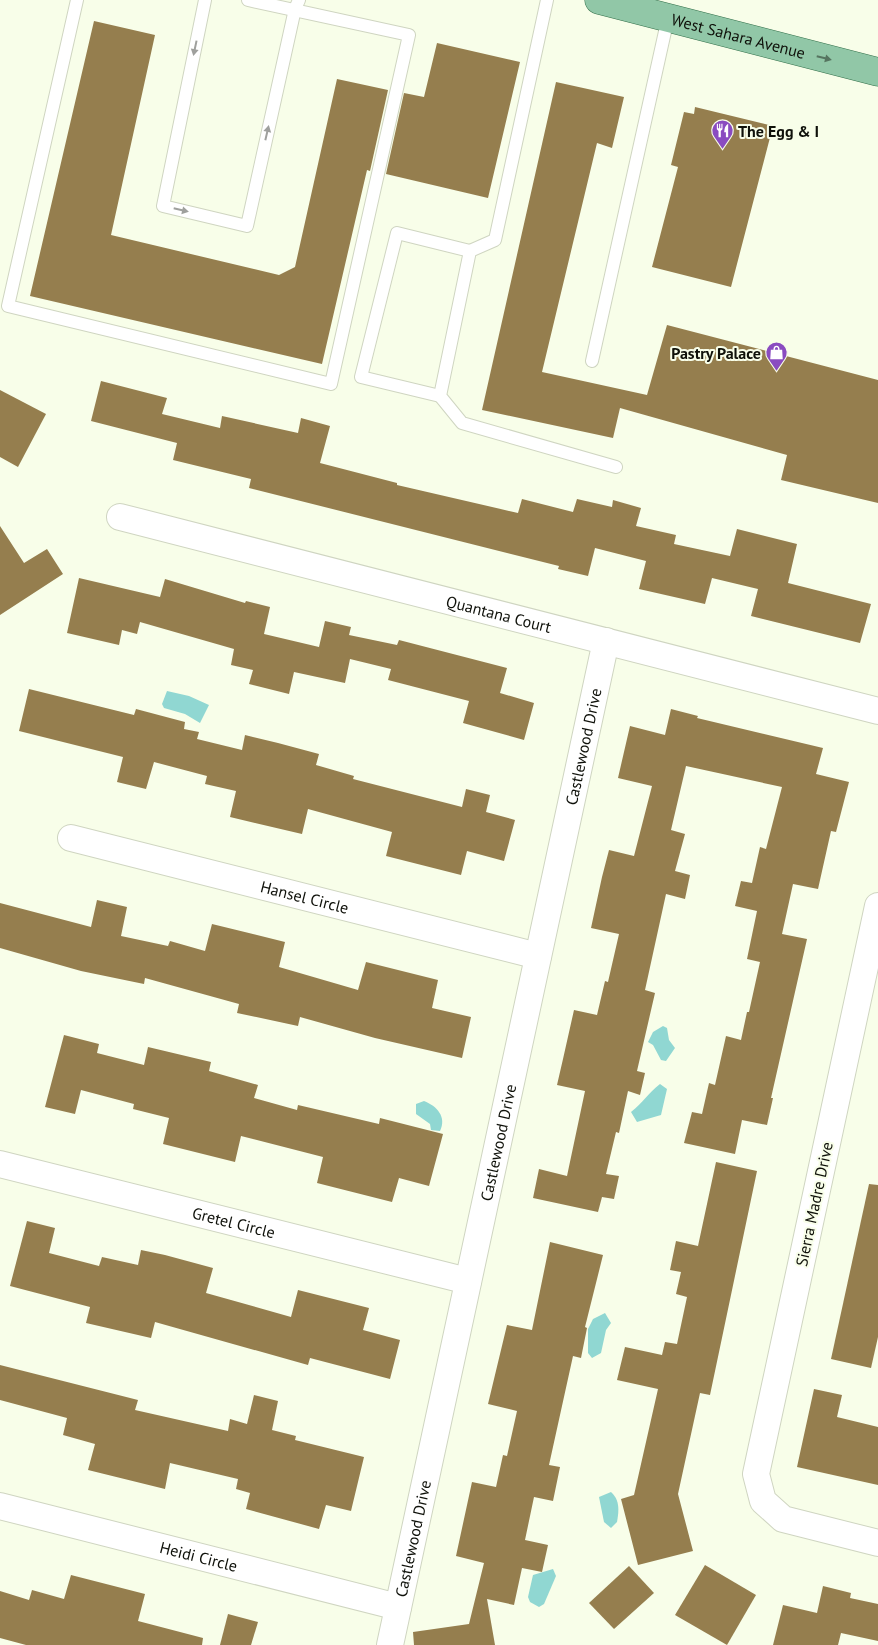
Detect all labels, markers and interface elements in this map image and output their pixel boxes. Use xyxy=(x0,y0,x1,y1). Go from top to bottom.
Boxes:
street label: West Sahara Avenue xyxy=(669,9,808,63)
one-way arrow xyxy=(191,40,199,55)
one-way arrow xyxy=(816,54,831,62)
restaurant icon: The Egg & I xyxy=(710,119,734,150)
place label: The Egg & I xyxy=(738,121,819,141)
one-way arrow xyxy=(263,125,271,141)
one-way arrow xyxy=(173,206,188,214)
shop icon: Pastry Palace xyxy=(765,341,789,372)
place label: Pastry Palace xyxy=(671,343,761,363)
street label: Quantana Court xyxy=(444,591,554,637)
street label: Castlewood Drive xyxy=(561,686,606,807)
street label: Hansel Circle xyxy=(258,876,351,918)
street label: Castlewood Drive xyxy=(476,1082,520,1203)
street label: Sierra Madre Drive xyxy=(791,1140,837,1268)
street label: Gretel Circle xyxy=(190,1202,277,1242)
street label: Castlewood Drive xyxy=(391,1478,435,1599)
street label: Heidi Circle xyxy=(158,1537,240,1576)

